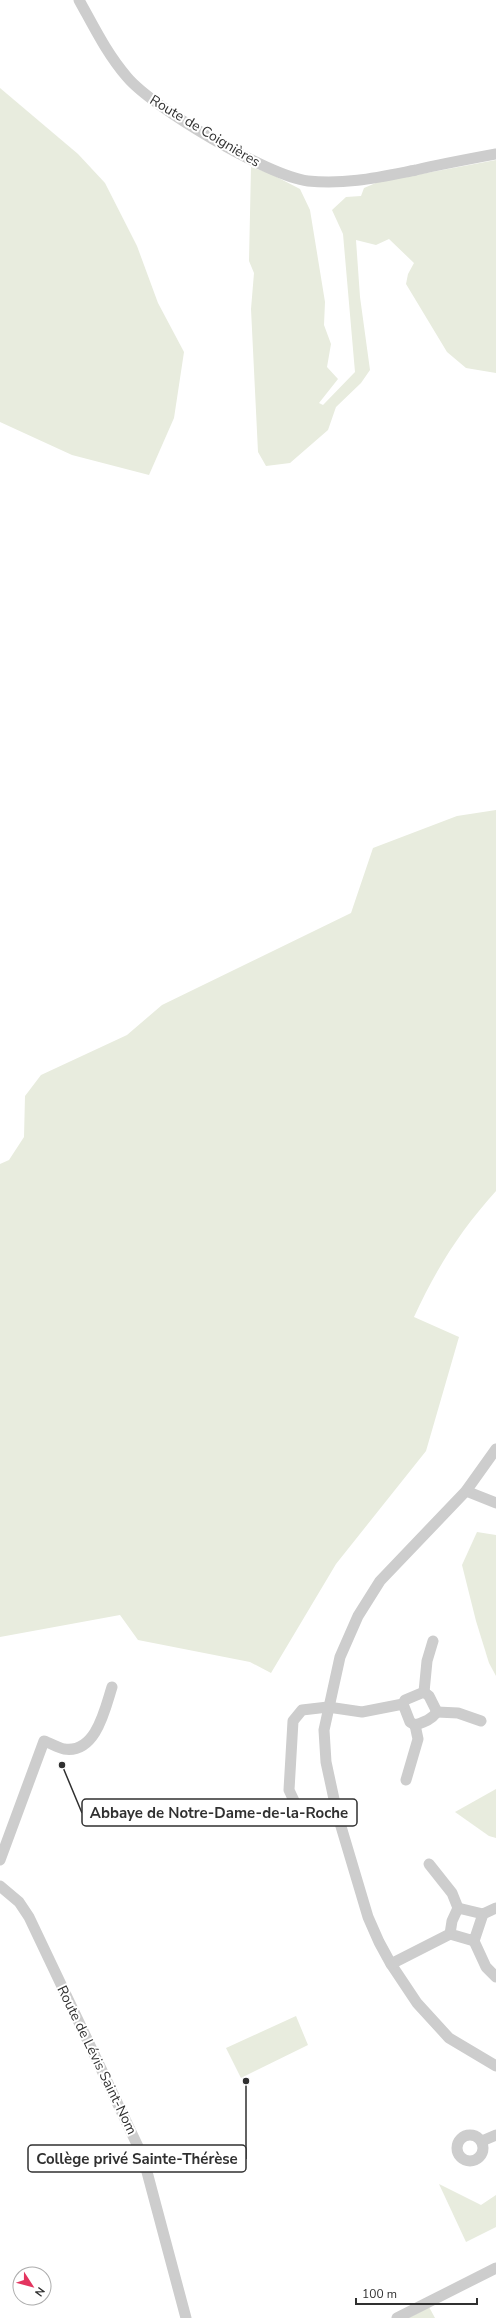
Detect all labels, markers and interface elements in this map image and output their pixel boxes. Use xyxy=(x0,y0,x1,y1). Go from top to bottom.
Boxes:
street label: Route de Coignières xyxy=(146,90,264,172)
callout: Abbaye de Notre-Dame-de-la-Roche xyxy=(82,1799,357,1826)
text: Abbaye de Notre-Dame-de-la-Roche xyxy=(90,1803,348,1823)
street label: Route de Lévis Saint-Nom xyxy=(53,1982,141,2138)
callout: Collège privé Sainte-Thérèse xyxy=(28,2145,246,2172)
text: Collège privé Sainte-Thérèse xyxy=(36,2149,238,2169)
north arrow xyxy=(12,2266,52,2306)
scale bar xyxy=(356,2280,477,2306)
text: N xyxy=(31,2284,48,2299)
text: 100 m xyxy=(362,2286,397,2302)

